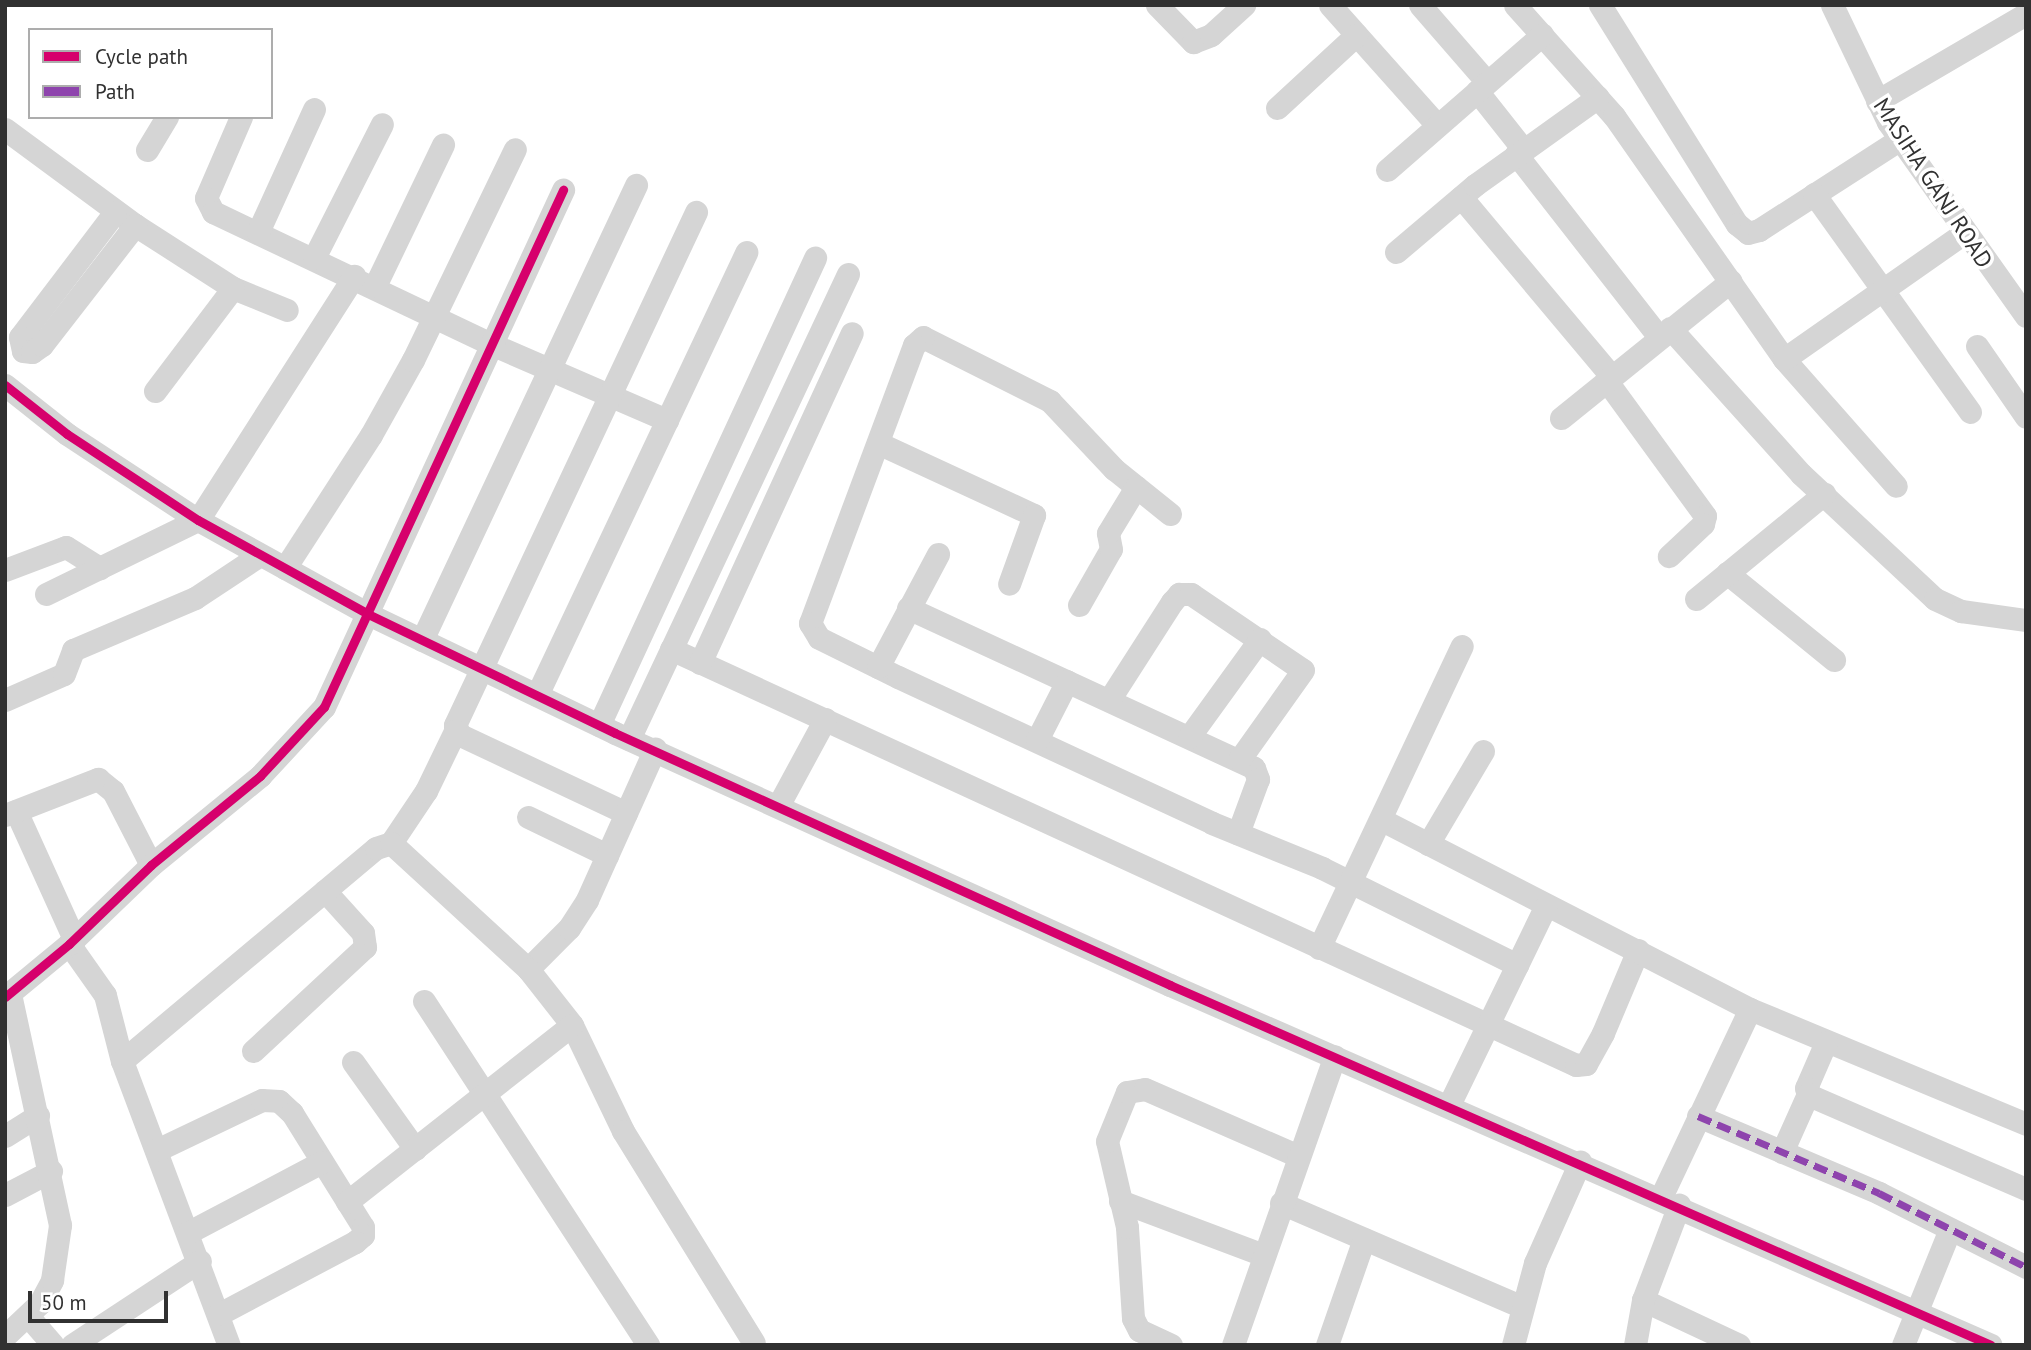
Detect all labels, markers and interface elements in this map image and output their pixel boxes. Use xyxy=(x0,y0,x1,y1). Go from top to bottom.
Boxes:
legend xyxy=(28,28,273,119)
text: Cycle path xyxy=(95,43,188,70)
text: Path xyxy=(95,78,135,105)
street label: MASIHA GANJ ROAD xyxy=(1868,93,1998,273)
scale bar xyxy=(32,1276,172,1320)
text: 50 m xyxy=(41,1289,87,1316)

